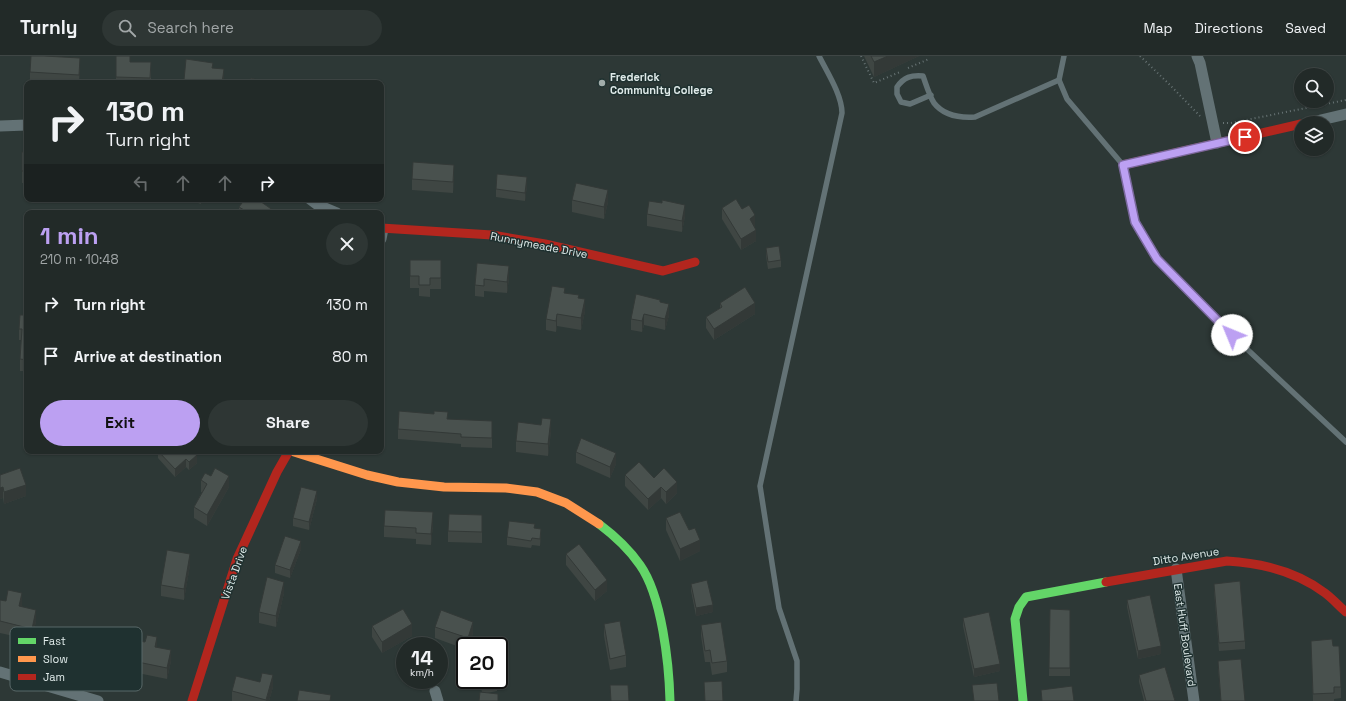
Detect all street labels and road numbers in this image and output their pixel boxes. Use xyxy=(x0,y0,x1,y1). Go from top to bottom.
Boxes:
street label: Runnymeade Drive xyxy=(489,229,589,261)
street label: Vista Drive xyxy=(218,544,250,602)
street label: Ditto Avenue xyxy=(1152,544,1220,568)
street label: East Huff Boulevard xyxy=(1171,582,1199,688)

